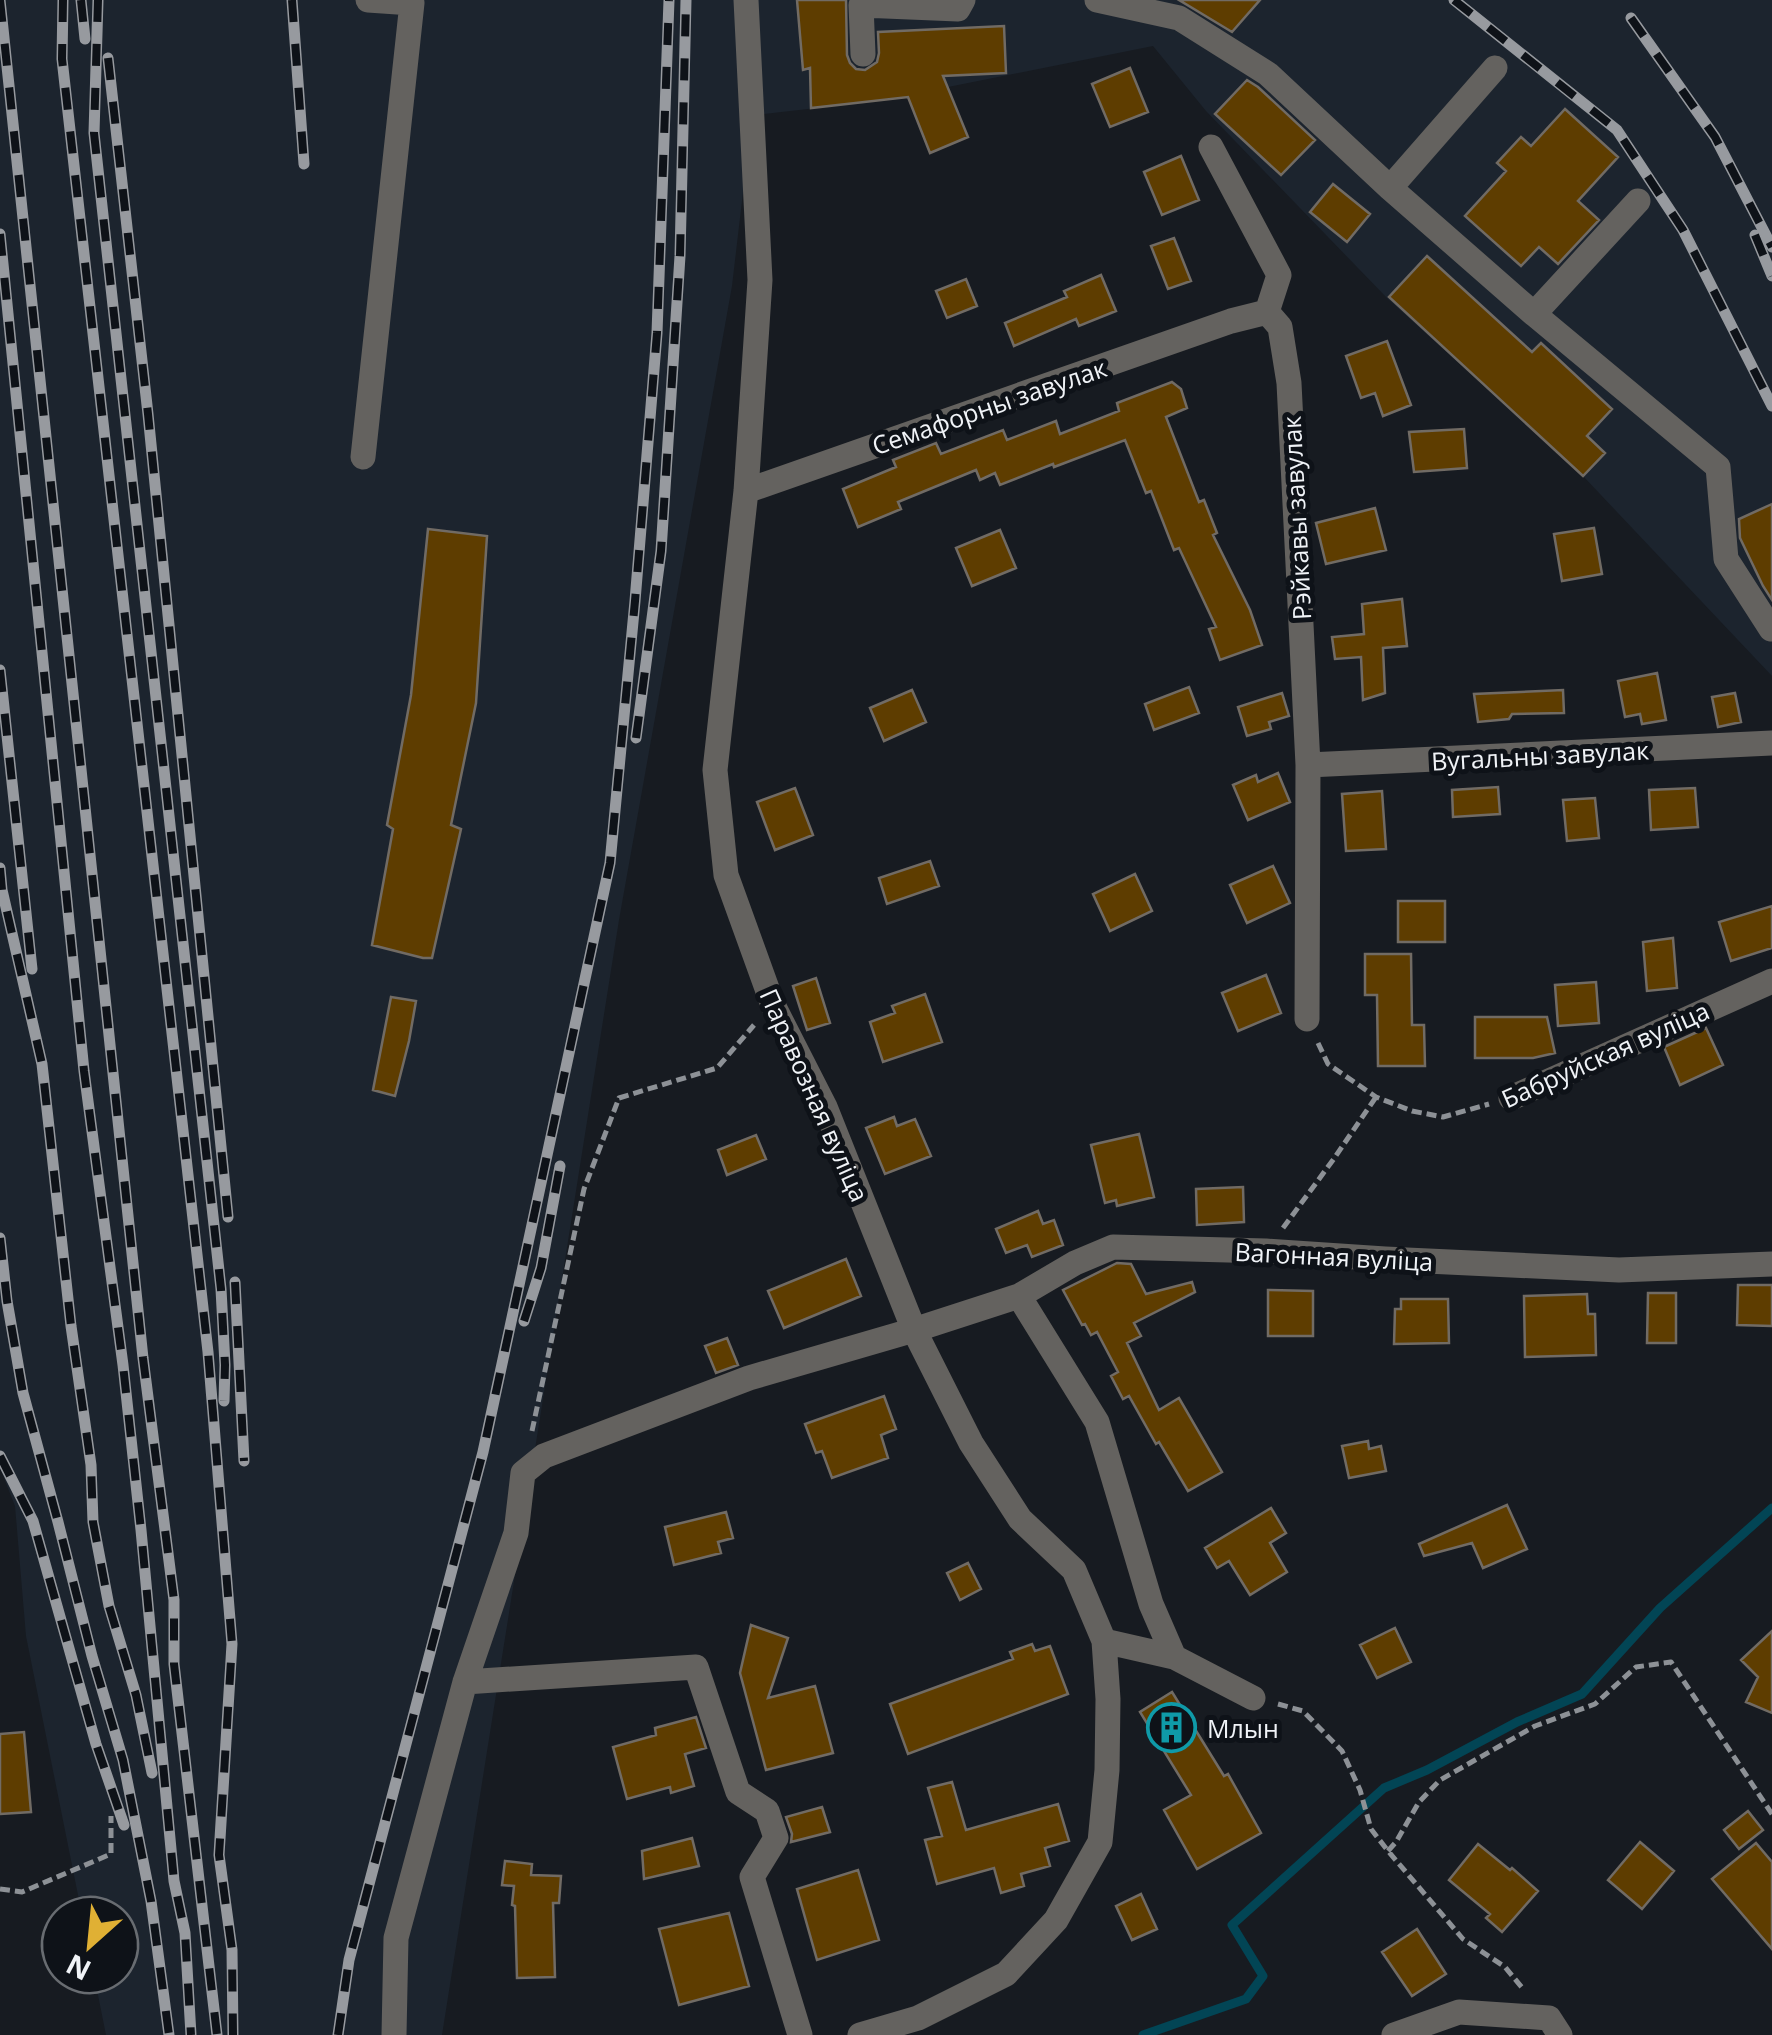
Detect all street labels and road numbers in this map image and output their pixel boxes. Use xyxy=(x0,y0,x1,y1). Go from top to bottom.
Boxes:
street label: Семафорны завулак xyxy=(867,350,1111,462)
street label: Рэйкавы завулак xyxy=(1274,415,1318,621)
street label: Вугальны завулак xyxy=(1430,732,1650,778)
street label: Паравозная вуліца xyxy=(753,983,877,1207)
street label: Бабруйская вуліца xyxy=(1496,993,1714,1115)
street label: Вагонная вуліца xyxy=(1234,1234,1434,1278)

